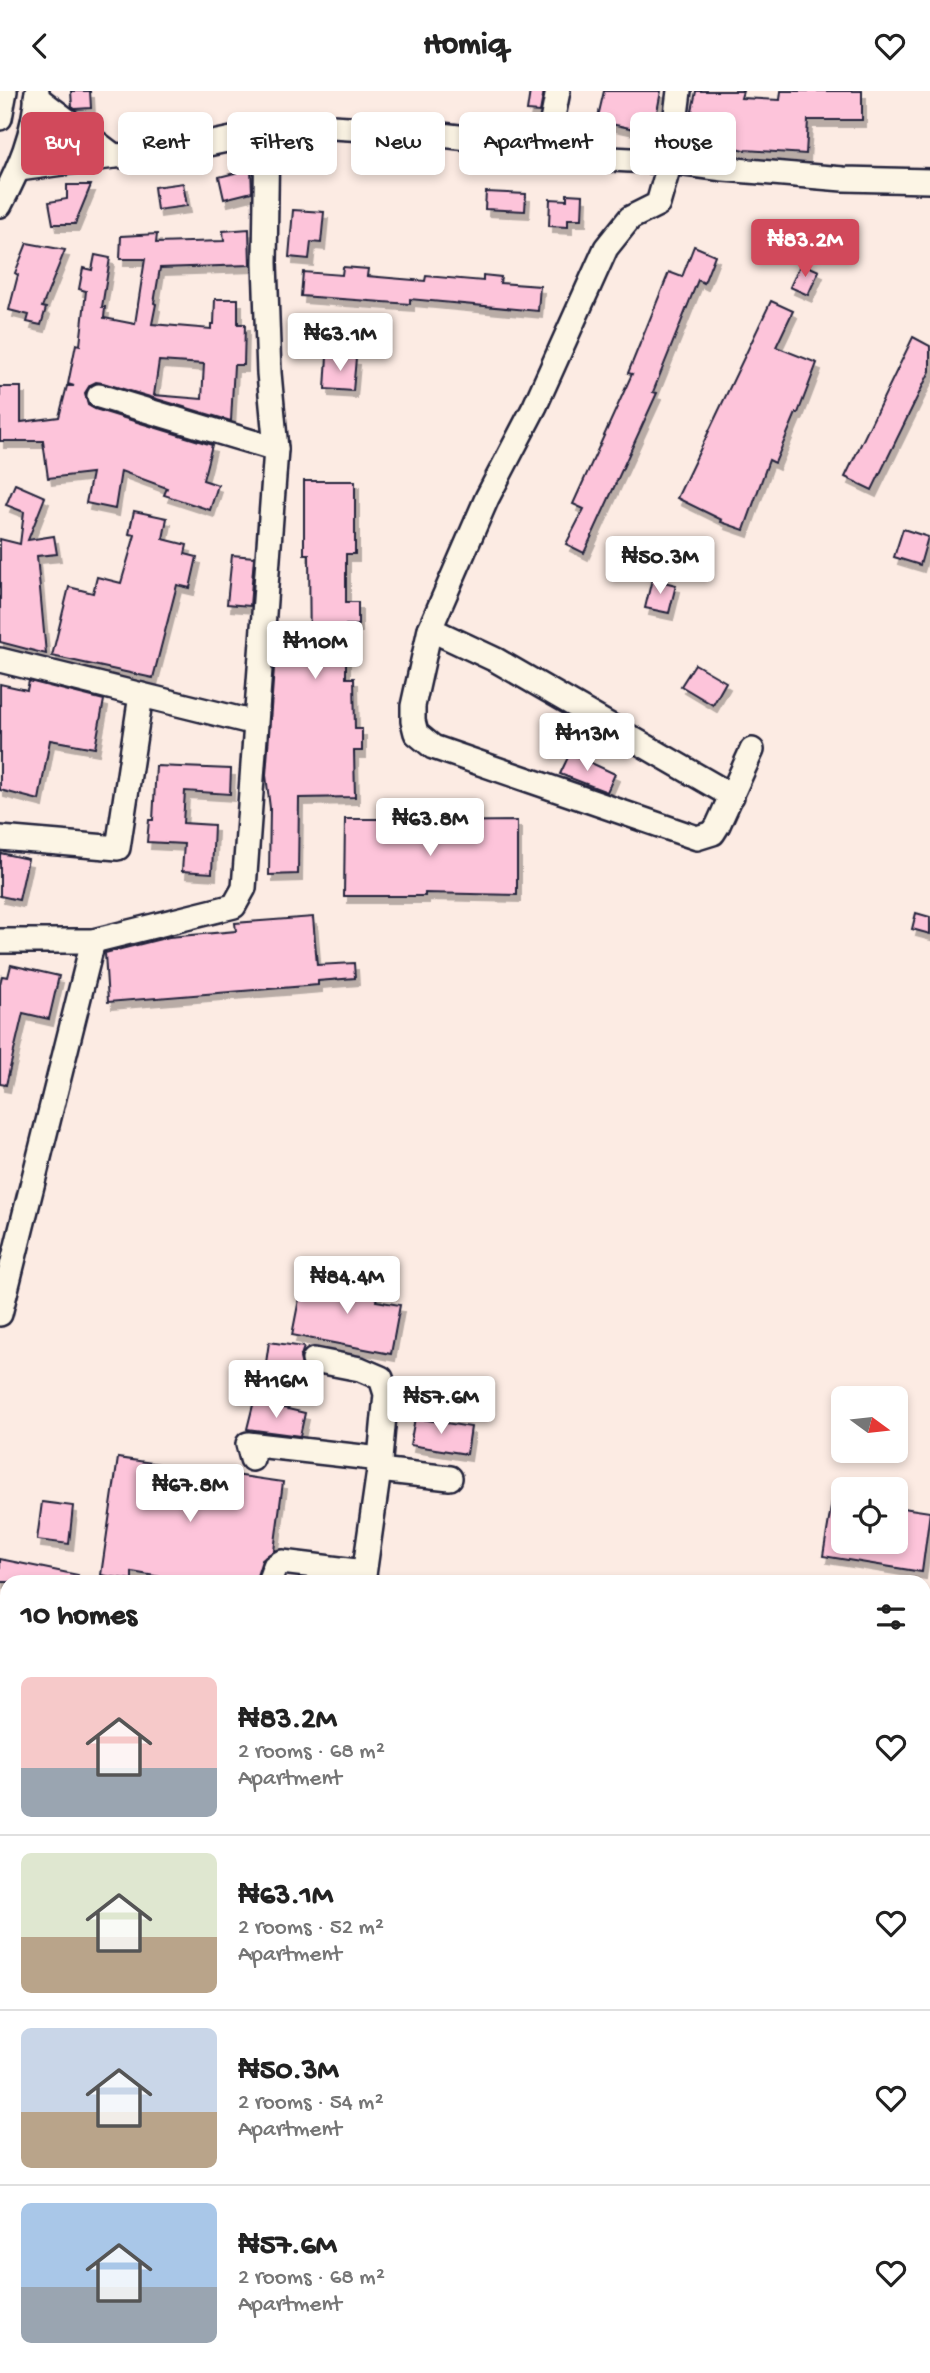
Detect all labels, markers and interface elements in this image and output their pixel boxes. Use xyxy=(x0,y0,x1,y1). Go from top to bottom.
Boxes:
icon: back xyxy=(21,27,59,65)
text: Homiq xyxy=(423,27,507,65)
icon: heart xyxy=(871,27,909,65)
chip: Buy xyxy=(21,112,104,175)
chip: Rent xyxy=(118,112,213,175)
chip: Filters xyxy=(227,112,337,175)
chip: New xyxy=(351,112,445,175)
chip: Apartment xyxy=(459,112,616,175)
chip: House xyxy=(630,112,736,175)
pin: ₦83.2M xyxy=(748,219,862,279)
text: ₦83.2M xyxy=(767,228,843,255)
pin: ₦63.1M xyxy=(283,313,397,373)
text: ₦63.1M xyxy=(304,322,376,349)
pin: ₦50.3M xyxy=(603,537,717,596)
text: ₦50.3M xyxy=(622,545,698,572)
pin: ₦110M xyxy=(266,621,364,681)
text: ₦110M xyxy=(283,630,347,657)
pin: ₦113M xyxy=(538,713,636,773)
text: ₦113M xyxy=(555,722,619,749)
pin: ₦63.8M xyxy=(373,799,487,858)
text: ₦63.8M xyxy=(392,807,468,834)
pin: ₦84.4M xyxy=(290,1257,404,1316)
text: ₦84.4M xyxy=(310,1265,384,1292)
pin: ₦116M xyxy=(227,1361,325,1420)
text: ₦116M xyxy=(245,1369,307,1396)
pin: ₦57.6M xyxy=(384,1377,498,1436)
text: ₦57.6M xyxy=(403,1385,479,1412)
north arrow xyxy=(831,1386,908,1463)
map controls xyxy=(831,1386,908,1554)
pin: ₦67.8M xyxy=(133,1465,247,1524)
text: ₦67.8M xyxy=(152,1473,228,1500)
button: locate xyxy=(831,1477,908,1554)
icon: filters xyxy=(872,1598,910,1636)
text: 10 homes xyxy=(21,1600,137,1635)
text: ₦83.2M xyxy=(238,1704,337,1739)
icon: home xyxy=(77,1705,161,1789)
icon: heart xyxy=(872,1728,910,1766)
text: 2 rooms · 68 m² xyxy=(238,1739,385,1766)
text: Apartment xyxy=(238,1766,342,1793)
text: ₦63.1M xyxy=(238,1880,333,1915)
icon: home xyxy=(77,1881,161,1965)
icon: heart xyxy=(872,1904,910,1942)
text: 2 rooms · 52 m² xyxy=(238,1915,384,1942)
text: Apartment xyxy=(238,1942,342,1969)
text: ₦50.3M xyxy=(238,2055,338,2090)
icon: home xyxy=(77,2056,161,2140)
icon: heart xyxy=(872,2079,910,2117)
text: 2 rooms · 54 m² xyxy=(238,2090,384,2117)
text: Apartment xyxy=(238,2117,342,2144)
text: ₦57.6M xyxy=(238,2230,336,2265)
icon: home xyxy=(77,2231,161,2315)
icon: heart xyxy=(872,2254,910,2292)
text: 2 rooms · 68 m² xyxy=(238,2265,385,2292)
text: Apartment xyxy=(238,2292,342,2319)

